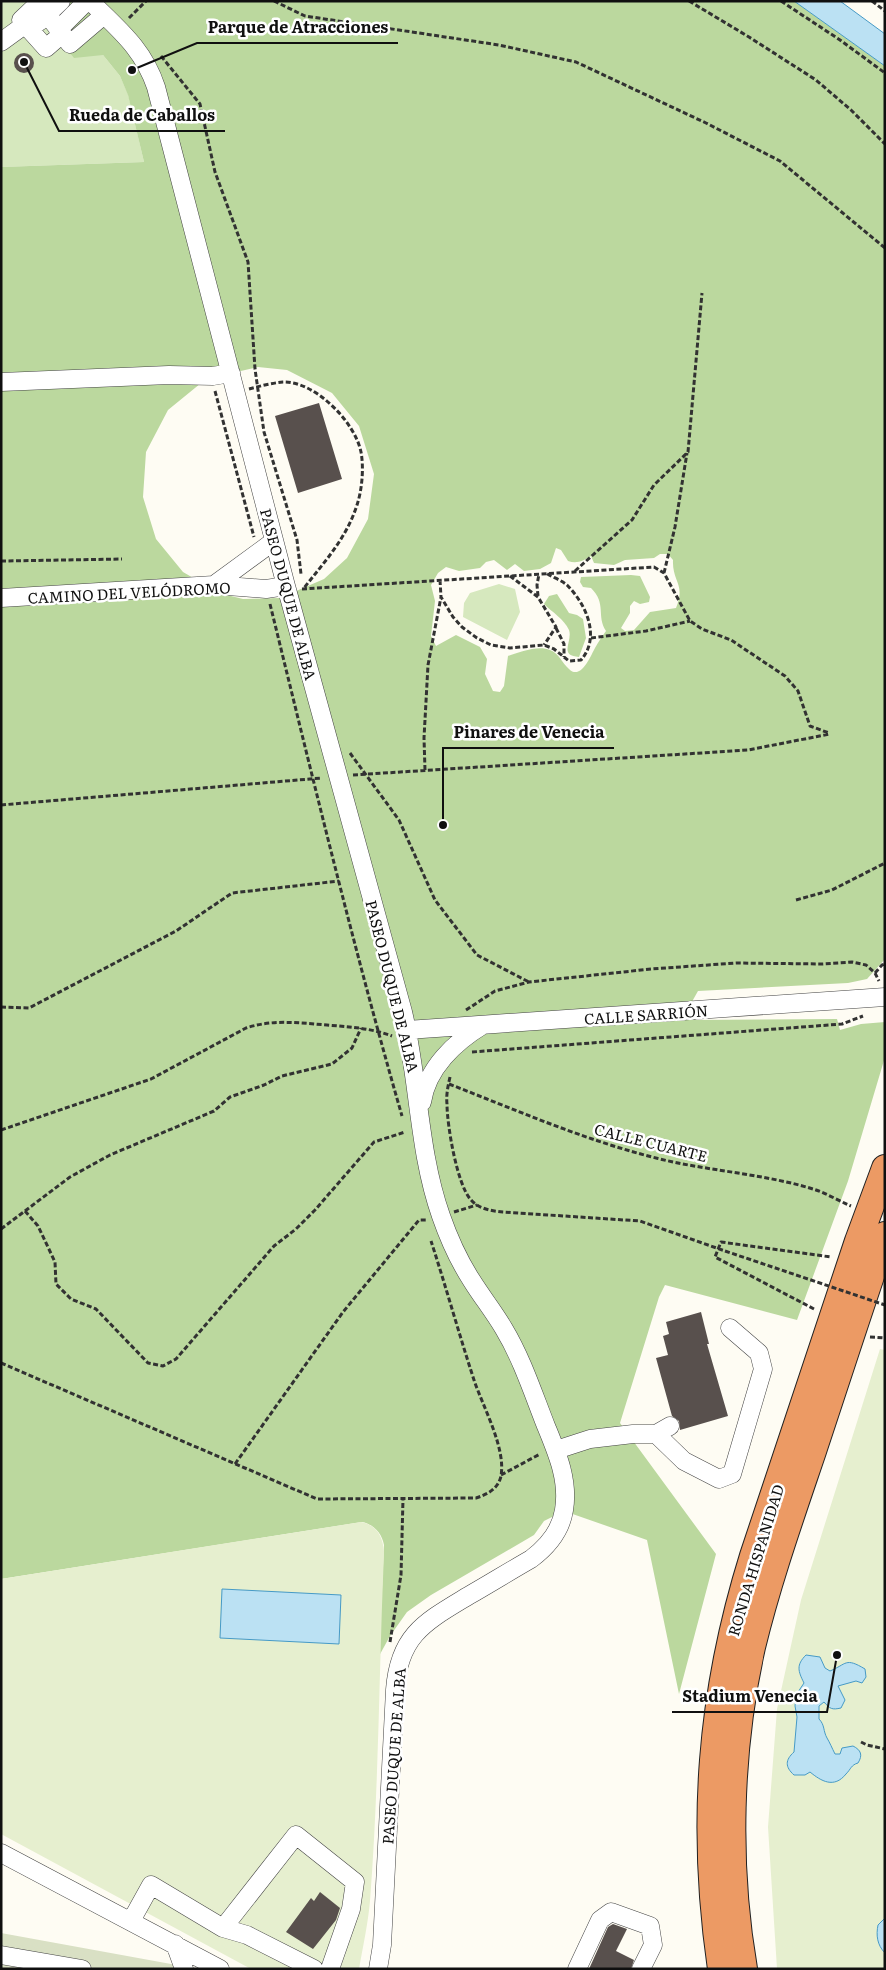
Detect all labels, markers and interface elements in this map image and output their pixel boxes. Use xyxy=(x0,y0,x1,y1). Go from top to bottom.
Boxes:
callout: Parque de Atracciones xyxy=(197,12,398,43)
text: Parque de Atracciones xyxy=(208,14,388,38)
callout: Rueda de Caballos xyxy=(59,100,225,131)
text: Rueda de Caballos xyxy=(69,102,215,126)
street label: PASEO DUQUE DE ALBA xyxy=(255,505,323,683)
street label: CAMINO DEL VELÓDROMO xyxy=(27,575,231,609)
callout: Pinares de Venecia xyxy=(443,717,614,748)
text: Pinares de Venecia xyxy=(453,719,605,743)
street label: PASEO DUQUE DE ALBA xyxy=(360,897,426,1075)
street label: CALLE SARRIÓN xyxy=(583,998,709,1030)
street label: CALLE CUARTE xyxy=(592,1117,710,1167)
street label: RONDA HISPANIDAD xyxy=(721,1481,789,1639)
street label: PASEO DUQUE DE ALBA xyxy=(375,1667,411,1845)
callout: Stadium Venecia xyxy=(672,1681,827,1712)
text: Stadium Venecia xyxy=(682,1683,818,1707)

